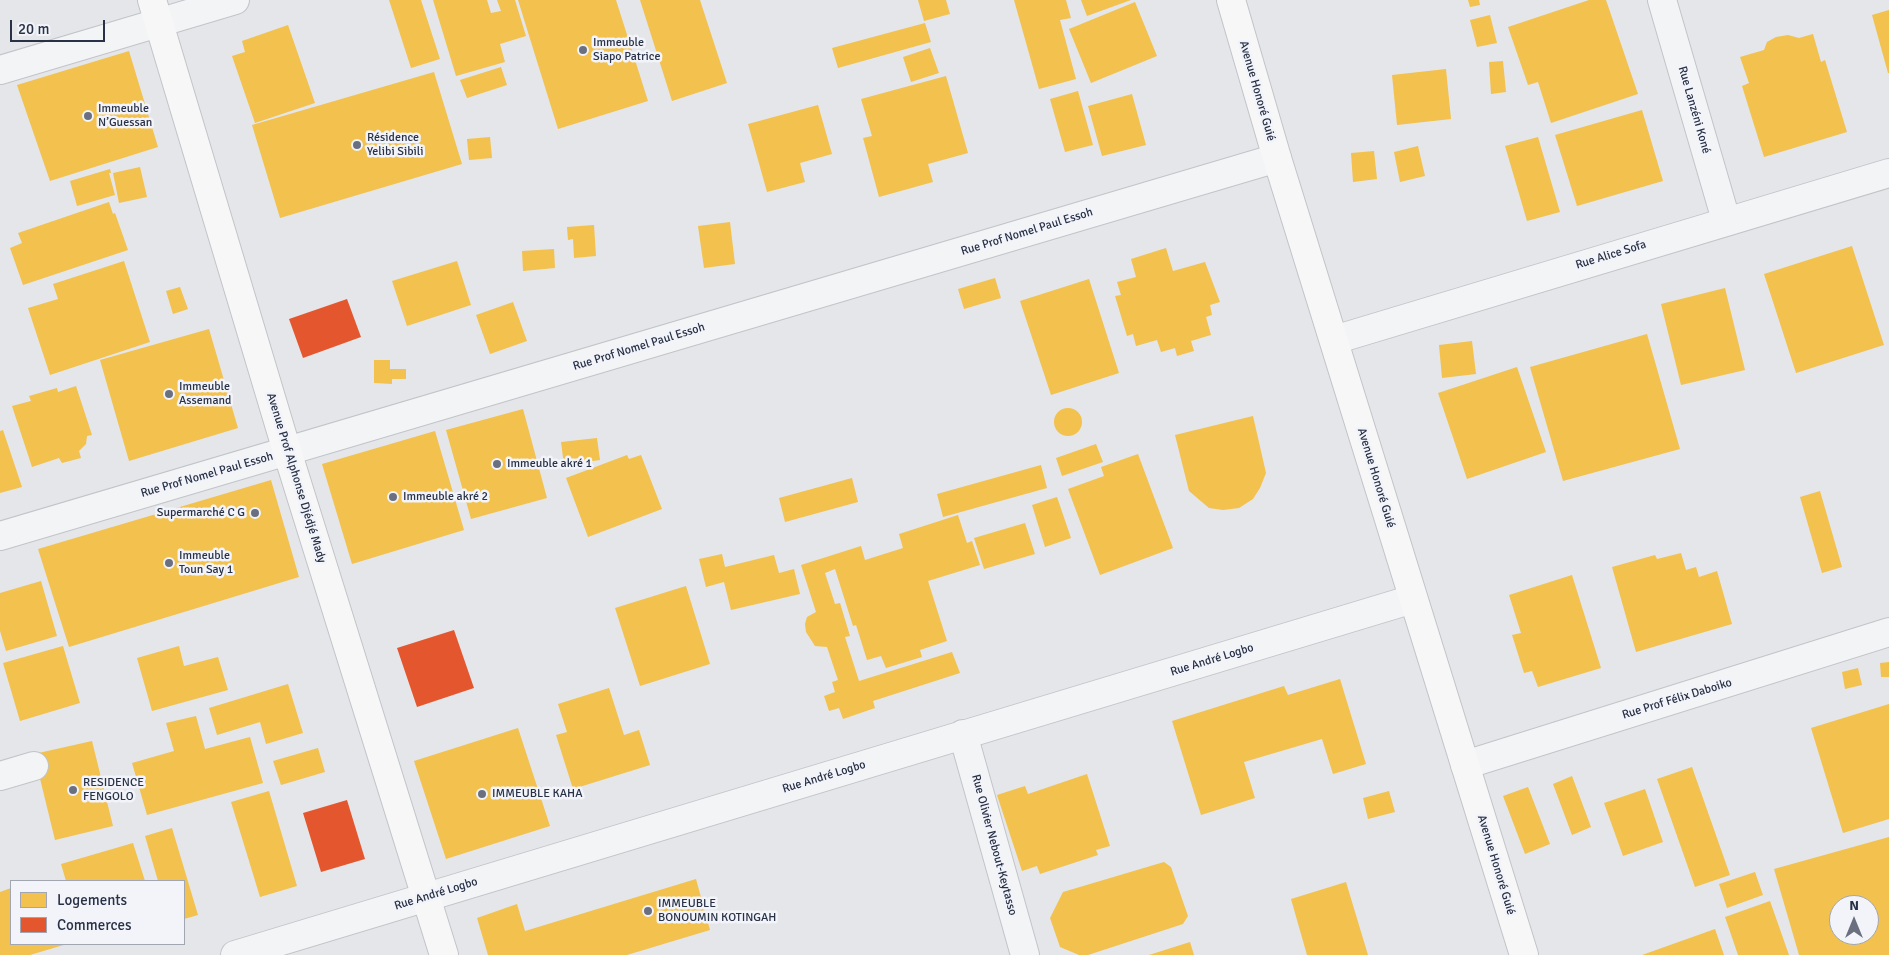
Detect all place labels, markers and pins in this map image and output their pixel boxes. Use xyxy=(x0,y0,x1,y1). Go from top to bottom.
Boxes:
place label: Immeuble Siapo Patrice xyxy=(593,36,660,64)
marker: Immeuble Siapo Patrice xyxy=(577,44,589,56)
place label: Immeuble N’Guessan xyxy=(98,102,152,130)
marker: Immeuble N’Guessan xyxy=(82,110,94,122)
place label: Résidence Yelibi Sibili xyxy=(367,131,424,159)
marker: Résidence Yelibi Sibili xyxy=(351,139,363,151)
place label: Immeuble Assemand xyxy=(179,380,231,408)
marker: Immeuble Assemand xyxy=(163,388,175,400)
place label: Immeuble akré 1 xyxy=(507,457,592,471)
marker: Immeuble akré 1 xyxy=(491,458,503,470)
place label: Immeuble akré 2 xyxy=(403,490,488,504)
marker: Immeuble akré 2 xyxy=(387,491,399,503)
place label: Supermarché C G xyxy=(157,506,245,520)
marker: Supermarché C G xyxy=(249,507,261,519)
place label: Immeuble Toun Say 1 xyxy=(179,549,233,577)
marker: Immeuble Toun Say 1 xyxy=(163,557,175,569)
place label: RESIDENCE FENGOLO xyxy=(83,776,144,804)
marker: RESIDENCE FENGOLO xyxy=(67,784,79,796)
place label: IMMEUBLE KAHA xyxy=(492,787,582,801)
marker: IMMEUBLE KAHA xyxy=(476,788,488,800)
place label: IMMEUBLE BONOUMIN KOTINGAH xyxy=(658,897,776,925)
marker: IMMEUBLE BONOUMIN KOTINGAH xyxy=(642,905,654,917)

